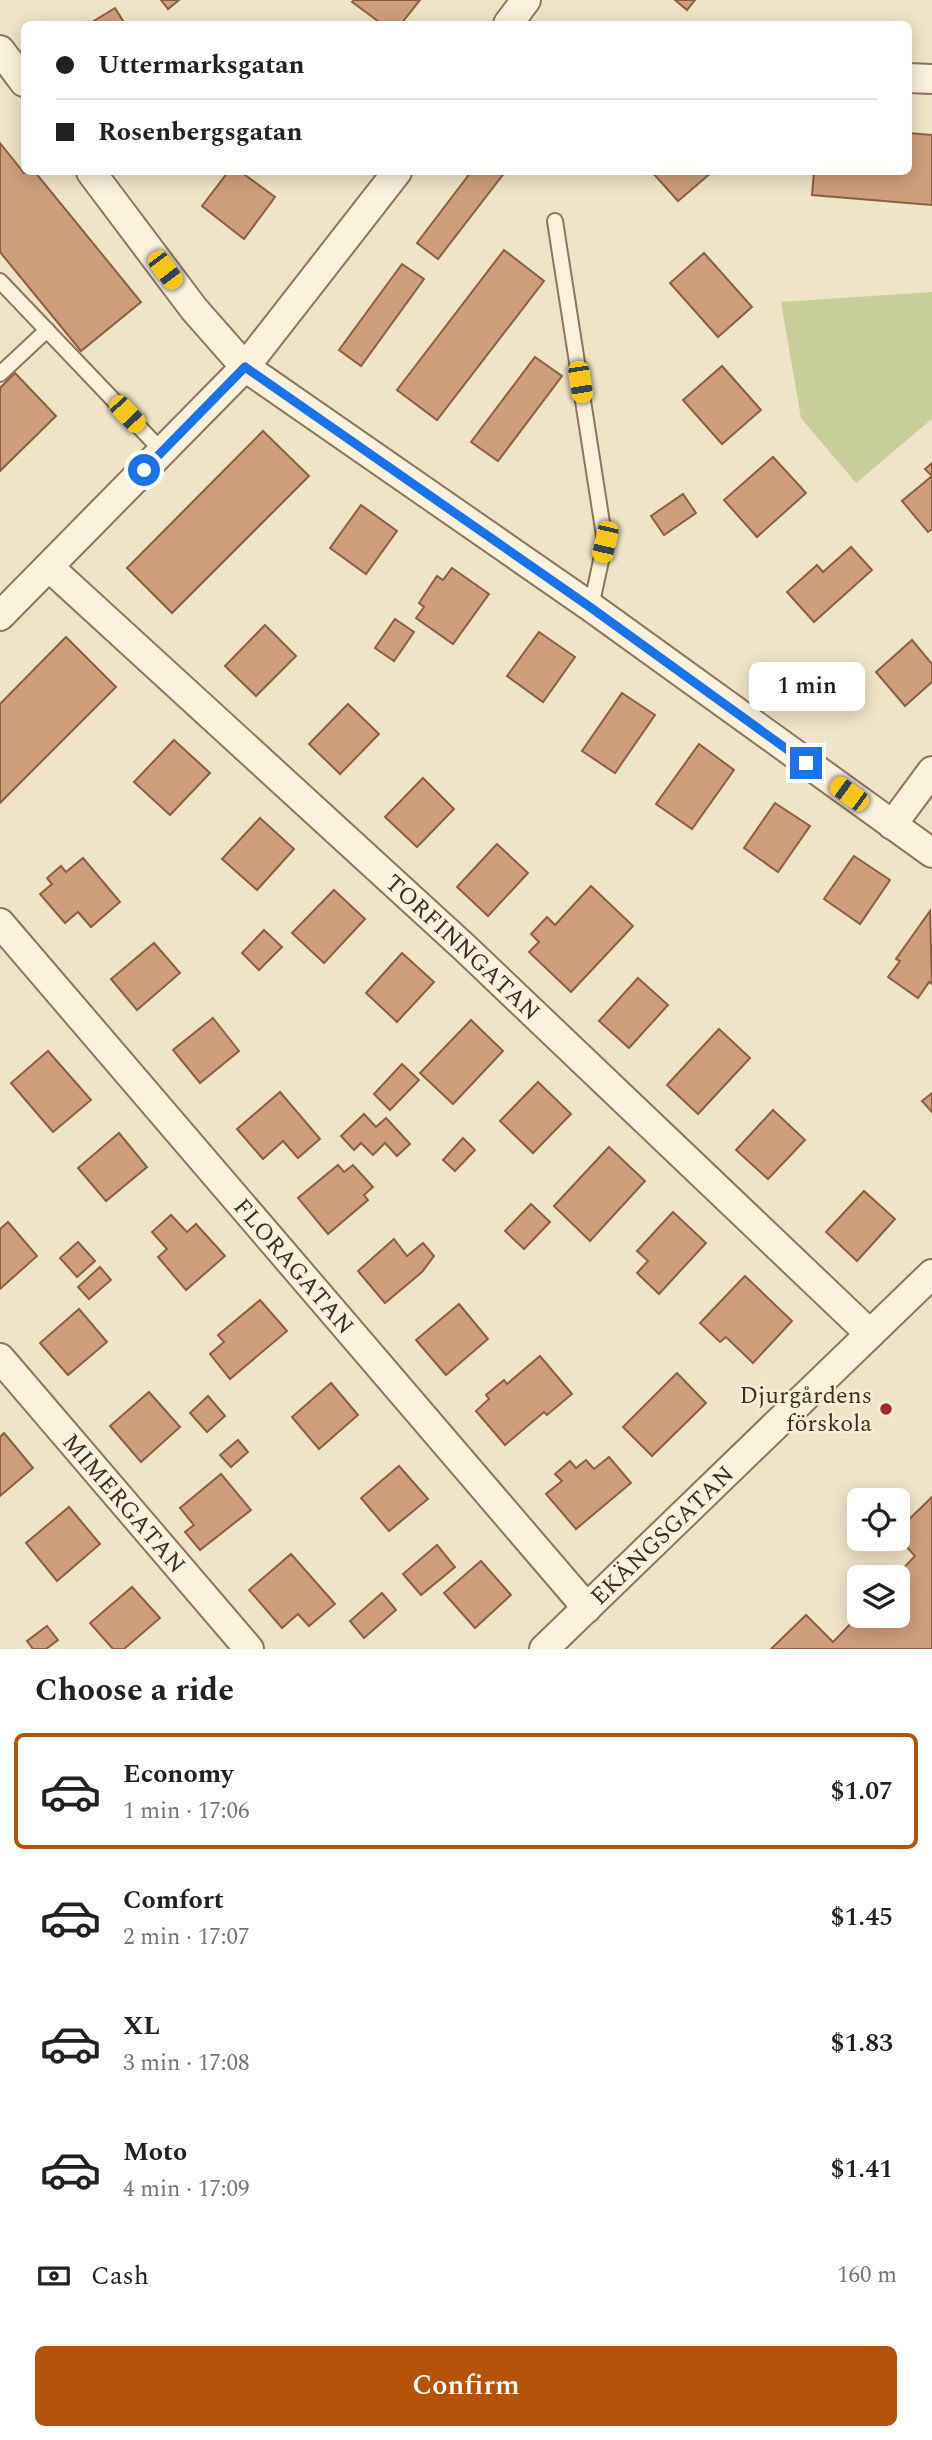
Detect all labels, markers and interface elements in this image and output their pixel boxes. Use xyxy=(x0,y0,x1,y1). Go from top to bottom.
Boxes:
text: Uttermarksgatan xyxy=(98,45,305,85)
text: Rosenbergsgatan xyxy=(98,112,303,152)
car xyxy=(144,247,187,293)
car xyxy=(567,360,594,404)
car xyxy=(105,391,150,437)
route start xyxy=(128,454,160,486)
car xyxy=(591,519,620,565)
callout: 1 min xyxy=(748,662,864,710)
text: 1 min xyxy=(777,669,837,704)
route end xyxy=(790,747,822,779)
car xyxy=(826,773,873,815)
street label: TORFINNGATAN xyxy=(376,866,548,1030)
street label: FLORAGATAN xyxy=(224,1190,362,1343)
place label: Djurgårdens förskola xyxy=(739,1378,872,1442)
marker: Djurgårdens förskola xyxy=(878,1401,894,1417)
street label: MIMERGATAN xyxy=(53,1426,194,1582)
street label: EKÄNGSGATAN xyxy=(582,1457,743,1614)
map controls xyxy=(847,1488,910,1628)
button: locate xyxy=(847,1488,910,1551)
button: layers xyxy=(847,1565,910,1628)
text: Choose a ride xyxy=(35,1666,234,1715)
text: Economy xyxy=(123,1754,233,1794)
icon: car xyxy=(39,1760,102,1823)
text: $1.07 xyxy=(830,1771,893,1811)
text: 1 min · 17:06 xyxy=(123,1794,250,1829)
text: Comfort xyxy=(123,1880,224,1920)
icon: car xyxy=(39,1886,102,1949)
text: $1.45 xyxy=(830,1897,893,1937)
text: 2 min · 17:07 xyxy=(123,1920,250,1955)
text: XL xyxy=(123,2006,160,2046)
icon: car xyxy=(39,2012,102,2075)
text: $1.83 xyxy=(830,2023,893,2063)
text: 3 min · 17:08 xyxy=(123,2046,250,2081)
text: Moto xyxy=(123,2132,187,2172)
icon: car xyxy=(39,2138,102,2201)
text: $1.41 xyxy=(830,2149,893,2189)
text: 4 min · 17:09 xyxy=(123,2172,250,2207)
text: Cash xyxy=(91,2256,149,2296)
icon: cash xyxy=(35,2257,73,2295)
text: 160 m xyxy=(837,2258,897,2293)
button: Confirm xyxy=(35,2346,897,2426)

